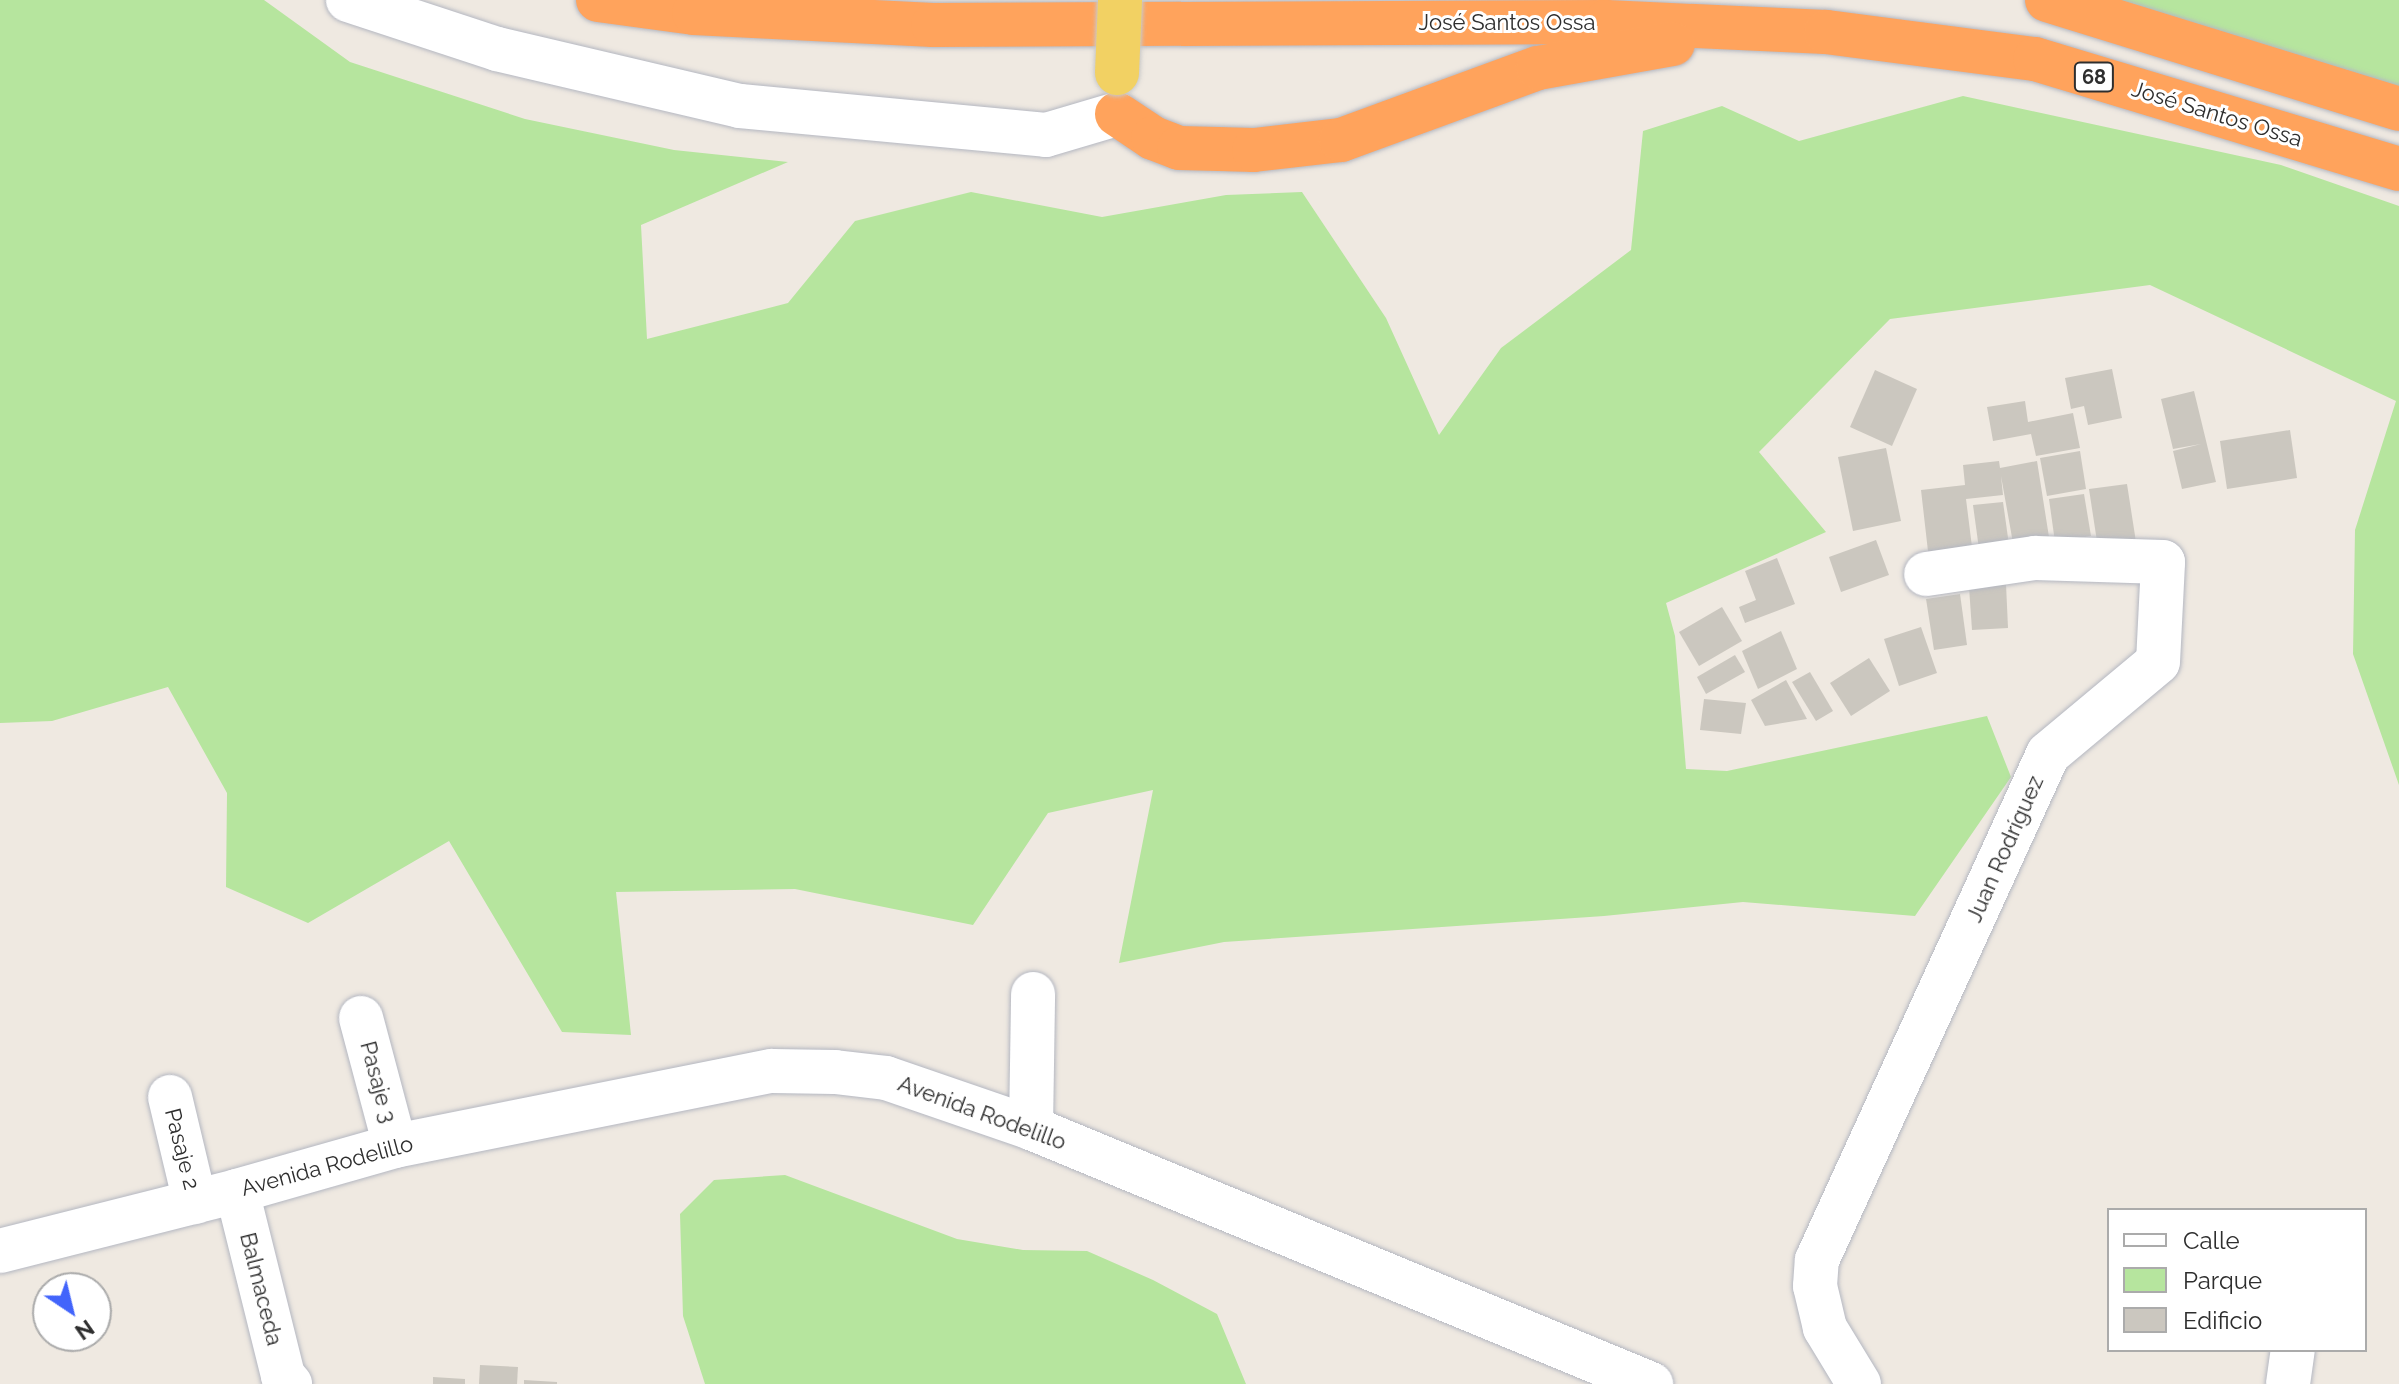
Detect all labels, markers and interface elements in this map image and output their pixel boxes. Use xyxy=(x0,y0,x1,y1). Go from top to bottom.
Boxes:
street label: José Santos Ossa xyxy=(1419,10,1595,36)
road number: 68 xyxy=(2072,61,2116,93)
street label: José Santos Ossa xyxy=(2129,76,2305,152)
street label: Juan Rodríguez xyxy=(1961,772,2049,926)
street label: Pasaje 3 xyxy=(354,1038,402,1126)
street label: Avenida Rodelillo xyxy=(894,1070,1070,1156)
street label: Pasaje 2 xyxy=(159,1105,205,1193)
street label: Avenida Rodelillo xyxy=(238,1130,416,1202)
legend xyxy=(2107,1208,2367,1352)
text: Calle xyxy=(2183,1226,2240,1255)
street label: Balmaceda xyxy=(234,1230,288,1348)
text: Parque xyxy=(2183,1266,2262,1295)
north arrow xyxy=(32,1272,112,1352)
text: Edificio xyxy=(2183,1306,2262,1335)
text: N xyxy=(70,1315,99,1345)

